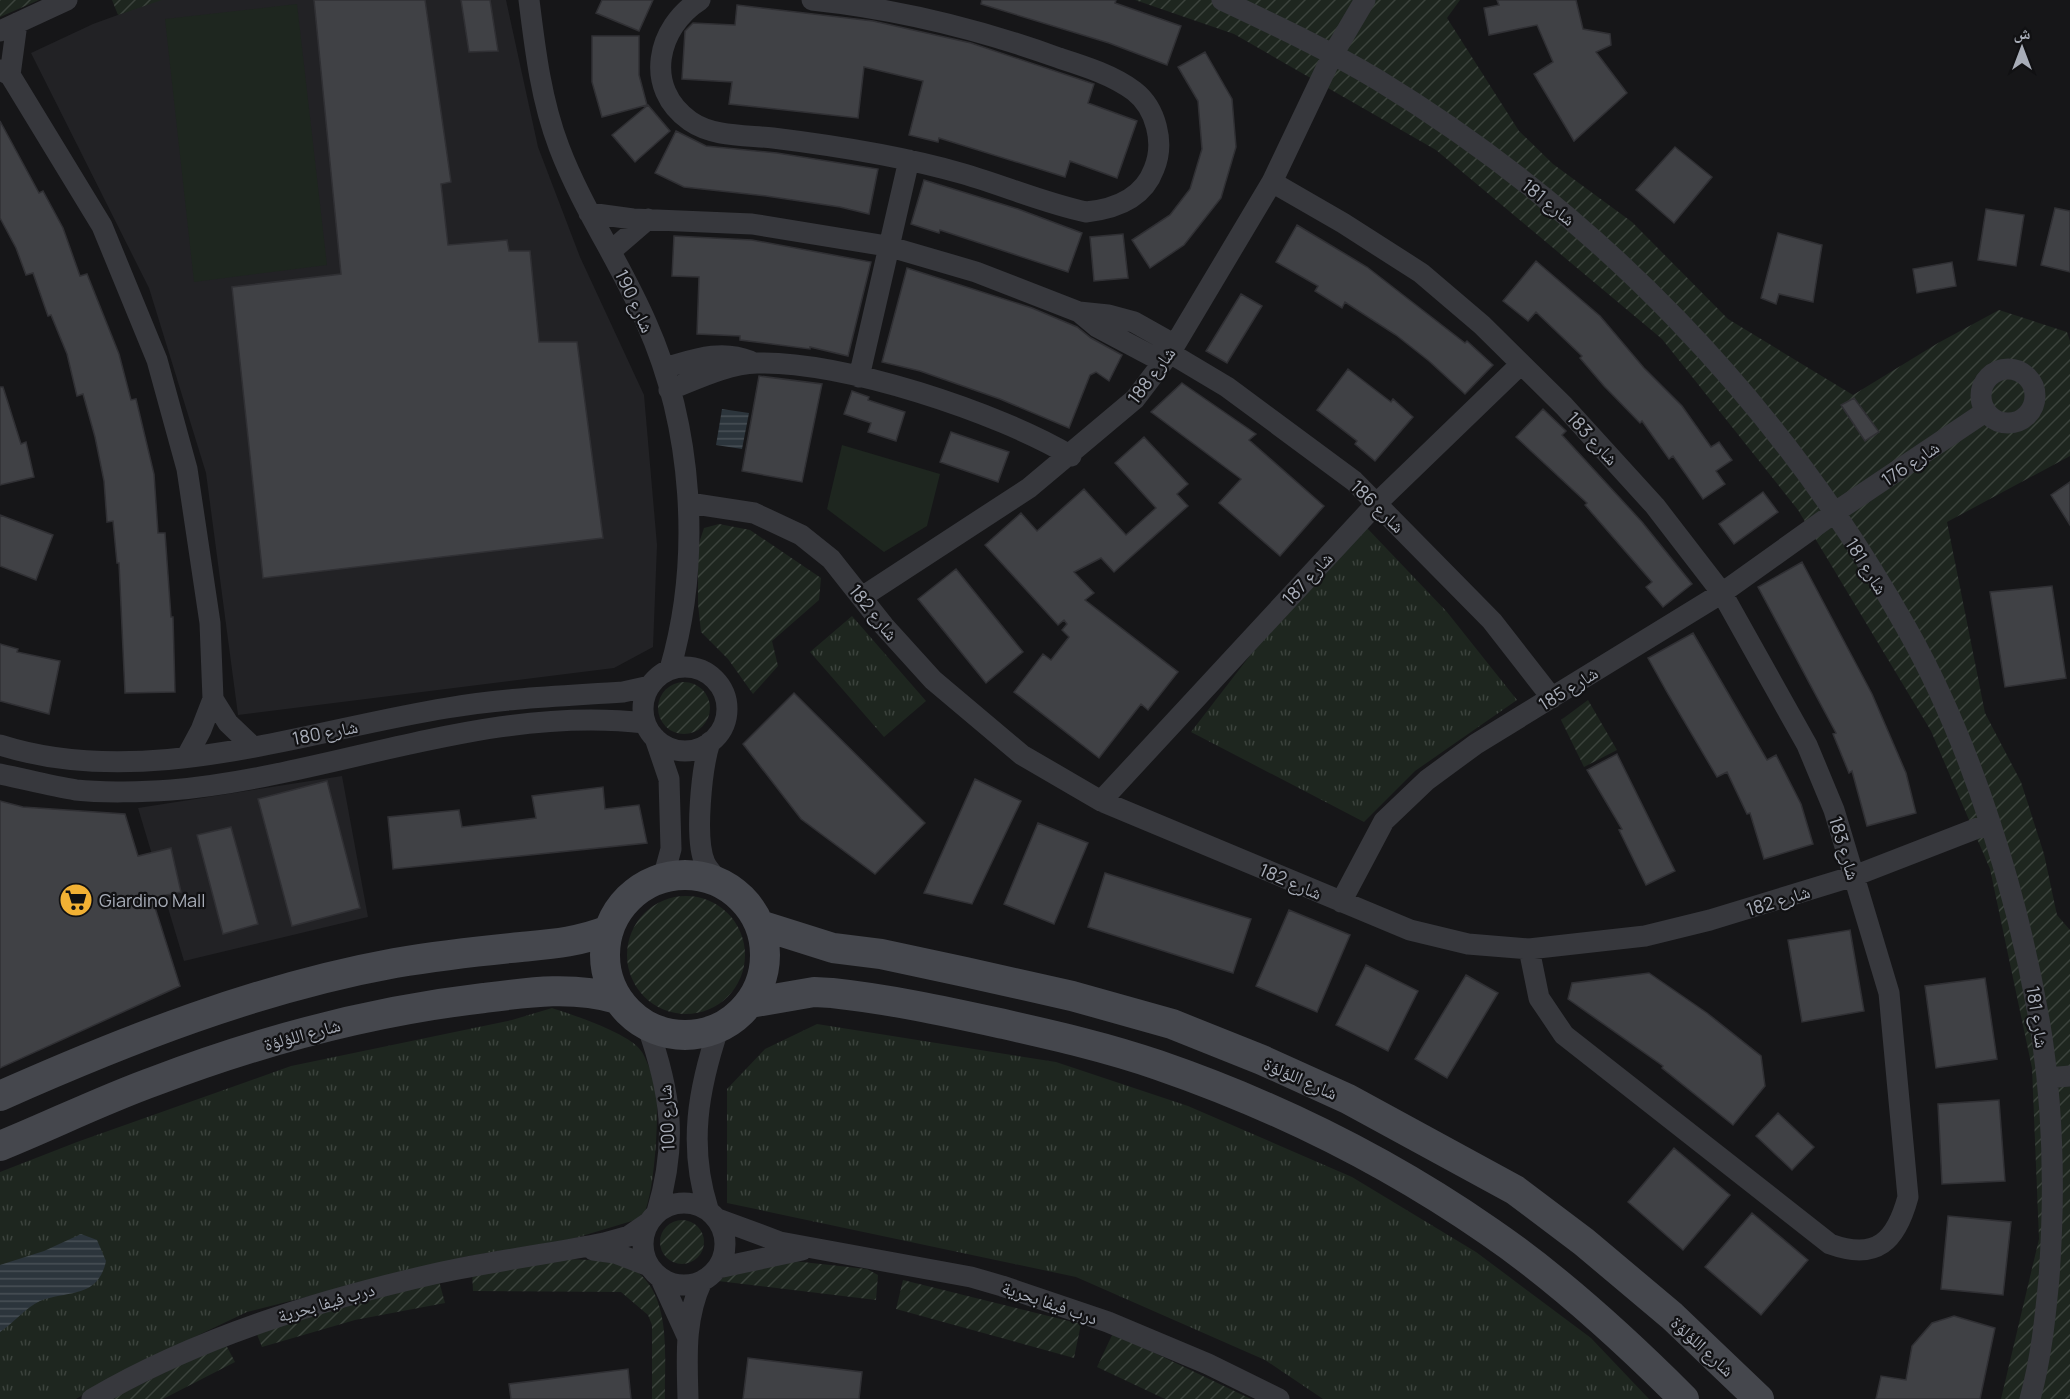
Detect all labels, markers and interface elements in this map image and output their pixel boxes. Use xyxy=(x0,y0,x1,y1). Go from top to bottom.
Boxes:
north arrow xyxy=(1992,18,2052,78)
text: ش xyxy=(2014,22,2031,44)
street label: شارع 181 xyxy=(1517,173,1581,231)
street label: شارع 190 xyxy=(610,266,660,336)
street label: شارع 188 xyxy=(1122,342,1180,408)
street label: شارع 183 xyxy=(1562,406,1624,470)
street label: شارع 176 xyxy=(1876,435,1944,491)
street label: شارع 186 xyxy=(1346,474,1410,538)
street label: شارع 181 xyxy=(1840,533,1894,599)
street label: شارع 187 xyxy=(1276,546,1338,610)
street label: شارع 182 xyxy=(844,579,904,645)
street label: شارع 185 xyxy=(1534,660,1602,716)
street label: شارع 180 xyxy=(290,714,360,750)
street label: شارع 183 xyxy=(1824,813,1866,883)
street label: شارع 182 xyxy=(1256,857,1326,905)
street label: شارع 182 xyxy=(1743,879,1813,921)
supermarket icon: Giardino Mall xyxy=(58,882,94,918)
place label: Giardino Mall xyxy=(99,888,205,912)
street label: شارع 181 xyxy=(2021,984,2055,1050)
street label: شارع اللؤلؤة xyxy=(261,1012,343,1056)
street label: شارع اللؤلؤة xyxy=(1260,1051,1342,1105)
street label: شارع 100 xyxy=(652,1084,680,1152)
street label: درب فيفا بحرية xyxy=(999,1274,1101,1330)
street label: درب فيفا بحرية xyxy=(275,1277,377,1327)
street label: شارع اللؤلؤة xyxy=(1666,1311,1740,1381)

